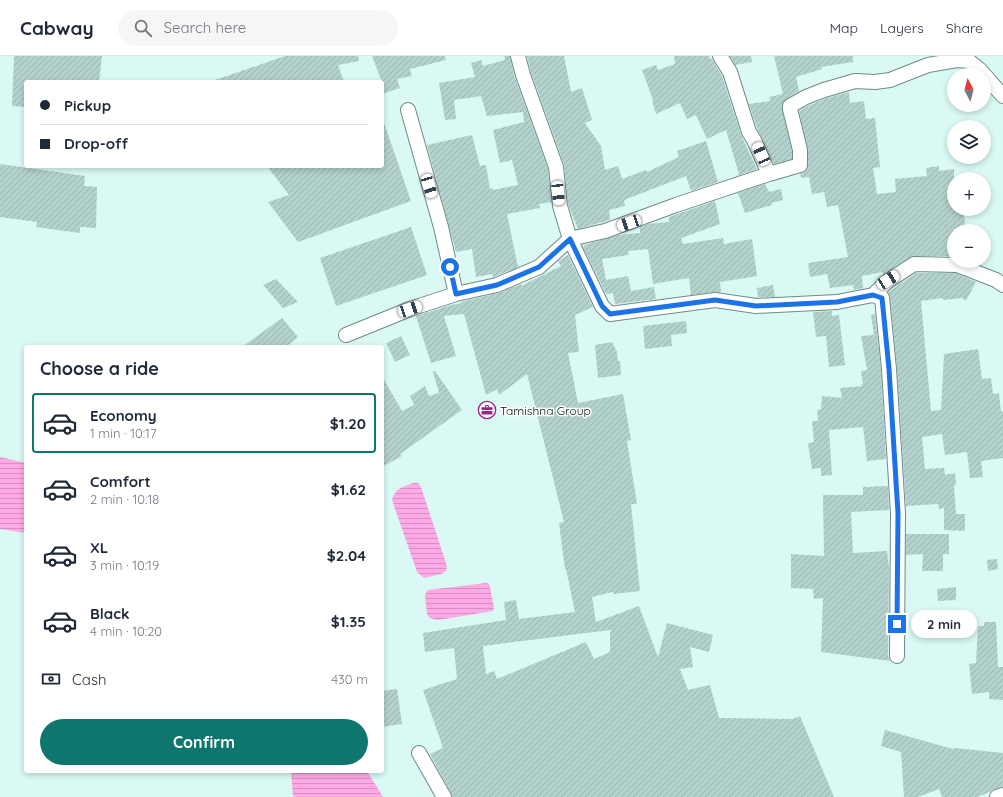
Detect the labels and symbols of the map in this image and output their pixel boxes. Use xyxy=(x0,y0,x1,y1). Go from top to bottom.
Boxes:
north arrow xyxy=(947,68,991,112)
car xyxy=(751,141,771,167)
car xyxy=(420,173,438,199)
car xyxy=(551,180,565,206)
car xyxy=(616,213,642,233)
route start xyxy=(441,258,459,276)
car xyxy=(875,269,901,291)
car xyxy=(397,299,423,319)
office icon: Tamishna Group xyxy=(477,400,497,420)
place label: Tamishna Group xyxy=(500,403,591,418)
callout: 2 min xyxy=(911,610,977,638)
route end xyxy=(888,615,906,633)

